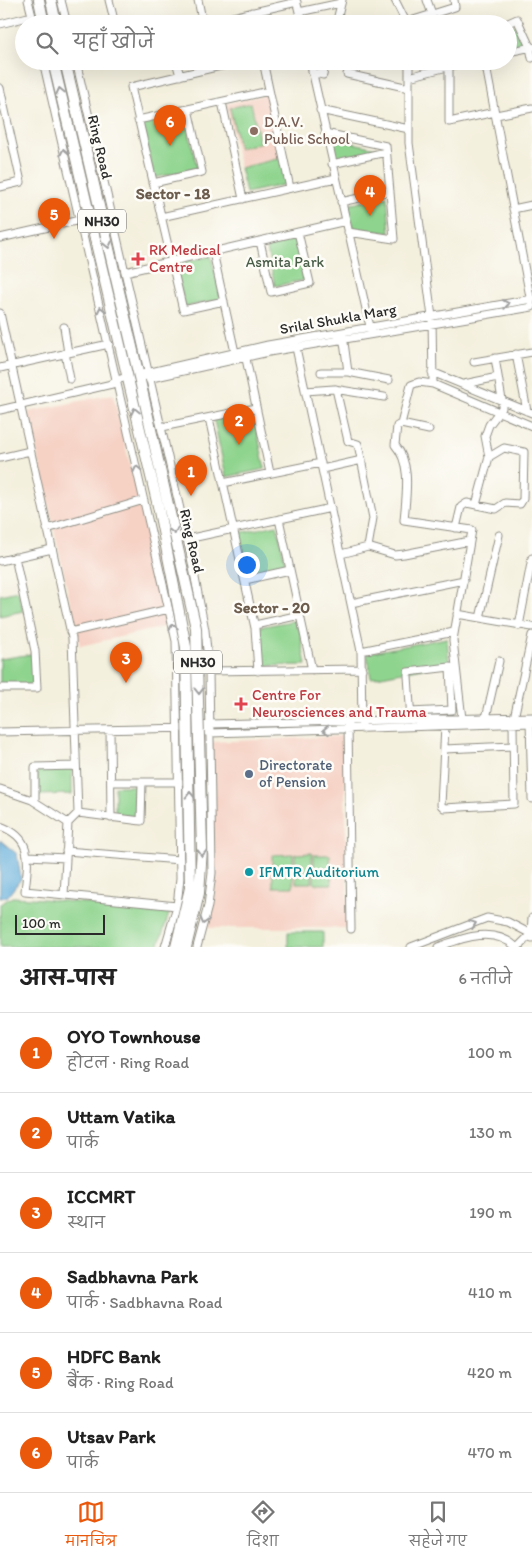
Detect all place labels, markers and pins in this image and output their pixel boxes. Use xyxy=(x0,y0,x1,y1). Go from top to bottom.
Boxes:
pin: 6 xyxy=(154,105,186,146)
place label: D.A.V. Public School xyxy=(264,113,351,148)
marker: D.A.V. Public School xyxy=(248,125,260,137)
pin: 4 xyxy=(354,175,386,216)
pin: 5 xyxy=(38,198,70,239)
place label: RK Medical Centre xyxy=(149,241,221,276)
marker: RK Medical Centre xyxy=(131,252,145,266)
pin: 2 xyxy=(223,404,255,445)
pin: 1 xyxy=(175,455,207,496)
pin: 3 xyxy=(110,642,142,683)
place label: Centre For Neurosciences and Trauma xyxy=(252,686,427,721)
marker: Centre For Neurosciences and Trauma xyxy=(234,697,248,711)
place label: Directorate of Pension xyxy=(259,756,332,791)
marker: Directorate of Pension xyxy=(243,768,255,780)
place label: IFMTR Auditorium xyxy=(259,863,379,881)
marker: IFMTR Auditorium xyxy=(243,866,255,878)

